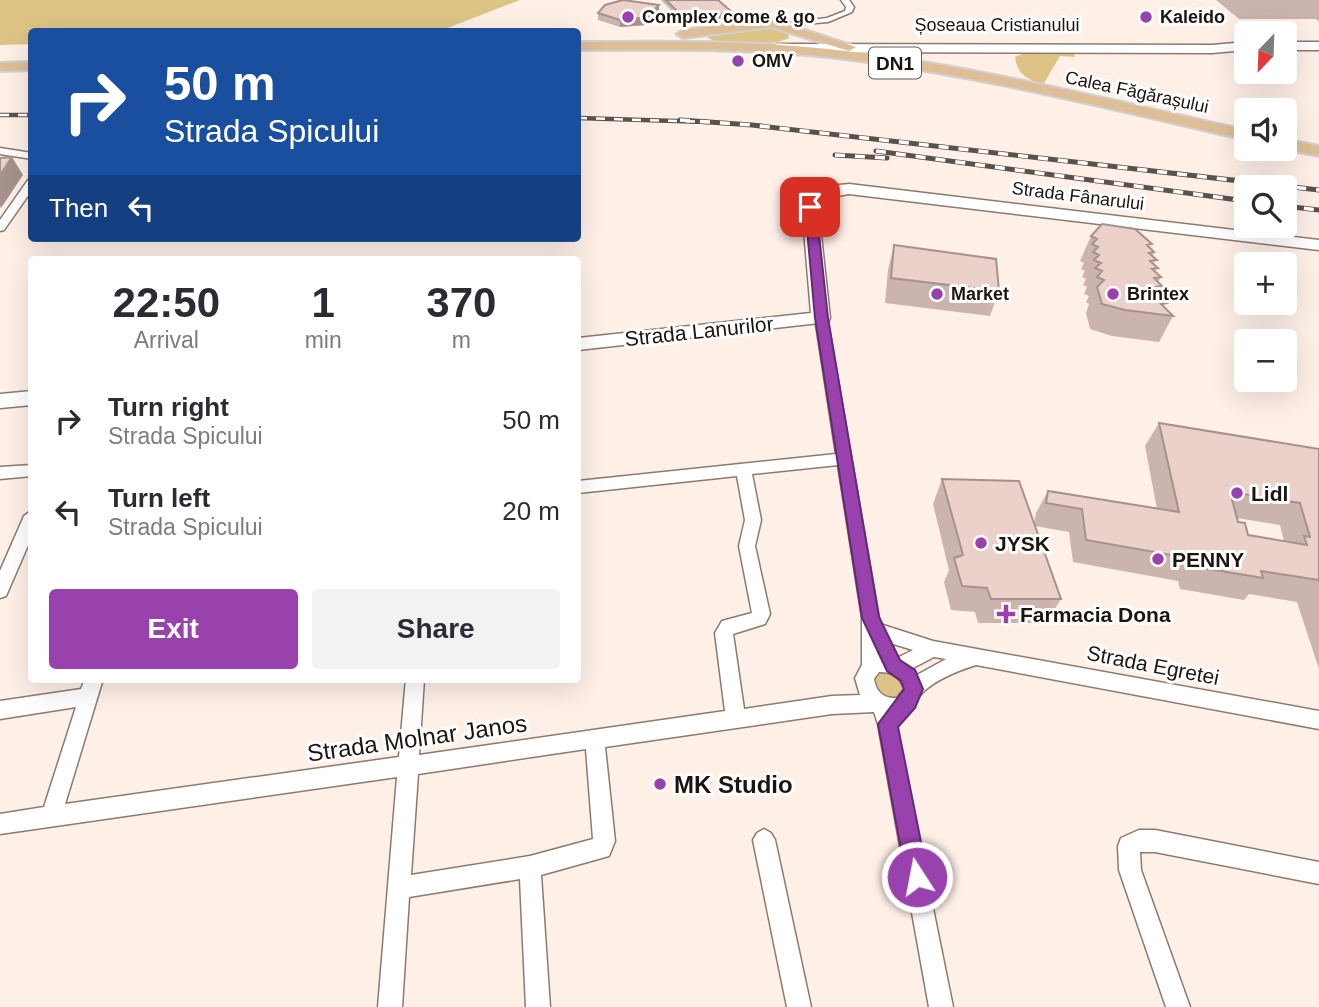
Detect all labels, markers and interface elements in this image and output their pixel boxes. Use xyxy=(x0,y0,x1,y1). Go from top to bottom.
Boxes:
place label: Complex come & go xyxy=(642,7,815,27)
place label: Kaleido xyxy=(1160,7,1225,27)
marker: Complex come & go xyxy=(620,9,636,25)
marker: Kaleido xyxy=(1138,9,1154,25)
street label: Șoseaua Cristianului xyxy=(914,15,1080,35)
north arrow xyxy=(1234,21,1297,84)
map controls xyxy=(1234,21,1297,392)
road number: DN1 xyxy=(869,48,921,78)
place label: OMV xyxy=(752,51,793,71)
marker: OMV xyxy=(730,53,746,69)
icon: right xyxy=(49,56,140,147)
text: 50 m xyxy=(164,56,276,110)
street label: Calea Făgărașului xyxy=(1063,67,1211,117)
button: sound xyxy=(1234,98,1297,161)
text: Strada Spicului xyxy=(164,113,379,149)
button: search xyxy=(1234,175,1297,238)
pin xyxy=(780,177,840,237)
street label: Strada Fânarului xyxy=(1011,178,1145,214)
icon: arrive xyxy=(791,188,829,226)
icon: left xyxy=(122,189,160,227)
text: Then xyxy=(49,193,108,223)
button: + xyxy=(1234,252,1297,315)
text: 22:50 xyxy=(113,279,220,326)
text: 1 xyxy=(311,279,335,326)
text: 370 xyxy=(426,279,496,326)
place label: Market xyxy=(951,284,1009,304)
place label: Brintex xyxy=(1127,284,1189,304)
marker: Market xyxy=(929,286,945,302)
marker: Brintex xyxy=(1105,286,1121,302)
street label: Strada Lanurilor xyxy=(623,312,775,350)
text: Arrival xyxy=(134,327,199,353)
text: min xyxy=(305,327,342,353)
text: m xyxy=(452,327,471,353)
button: − xyxy=(1234,329,1297,392)
text: Turn right xyxy=(108,392,229,422)
icon: right xyxy=(49,402,87,440)
text: 50 m xyxy=(502,405,560,435)
text: Strada Spicului xyxy=(108,423,263,449)
place label: Lidl xyxy=(1251,482,1288,505)
text: Turn left xyxy=(108,483,210,513)
marker: Lidl xyxy=(1229,485,1245,501)
icon: left xyxy=(49,493,87,531)
text: 20 m xyxy=(502,496,560,526)
text: Strada Spicului xyxy=(108,514,263,540)
place label: JYSK xyxy=(995,532,1050,555)
marker: JYSK xyxy=(973,535,989,551)
place label: PENNY xyxy=(1172,548,1244,571)
marker: PENNY xyxy=(1150,551,1166,567)
button: Exit xyxy=(49,589,298,669)
button: Share xyxy=(312,589,560,669)
place label: Farmacia Dona xyxy=(1020,603,1171,626)
marker: Farmacia Dona xyxy=(998,606,1014,622)
street label: Strada Egretei xyxy=(1085,641,1221,689)
street label: Strada Molnar Janos xyxy=(305,709,529,767)
place label: MK Studio xyxy=(674,771,793,798)
marker: MK Studio xyxy=(652,776,668,792)
position arrow xyxy=(880,840,954,914)

